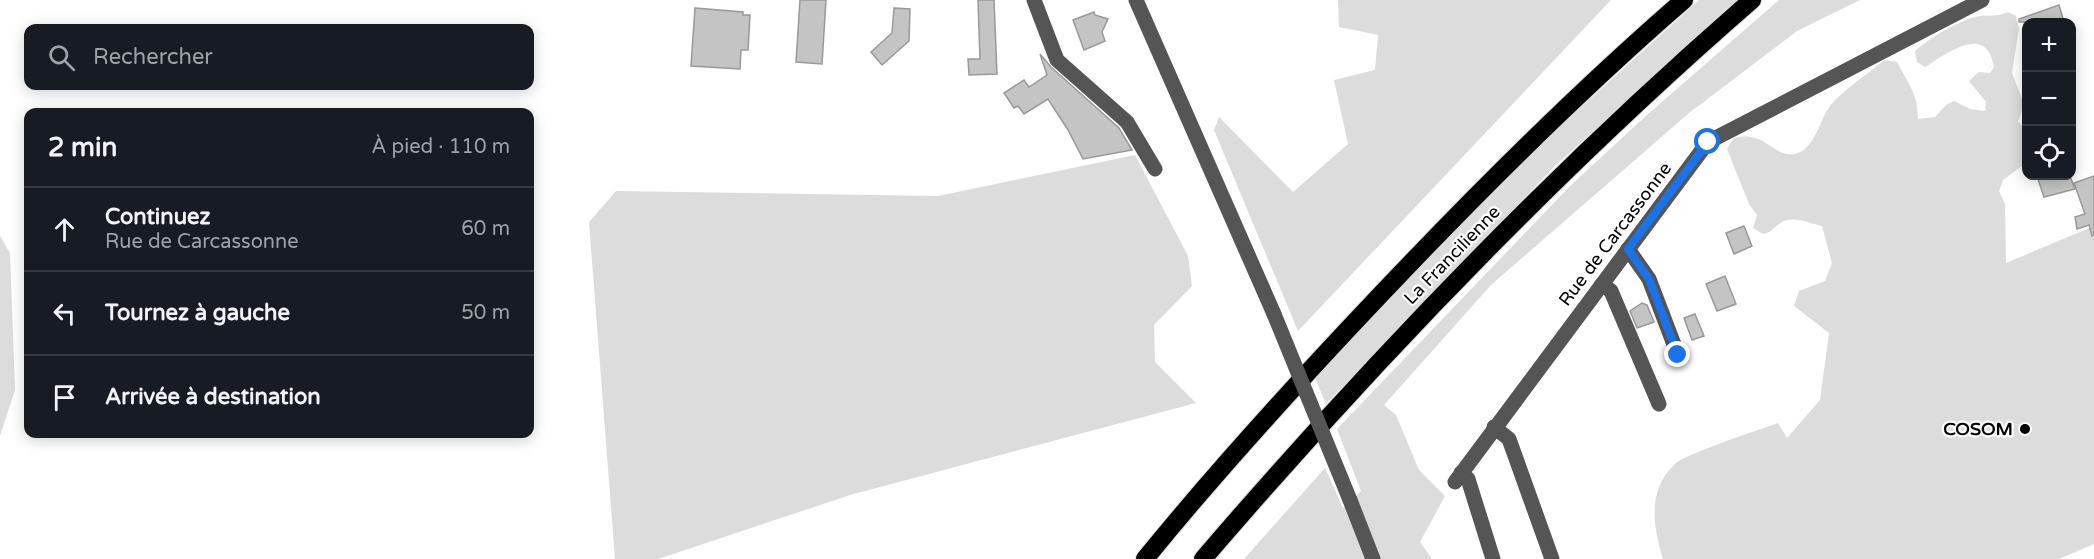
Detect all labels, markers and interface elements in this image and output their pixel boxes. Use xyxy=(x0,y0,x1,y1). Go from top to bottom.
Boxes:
map controls xyxy=(2022,18,2076,180)
button: + xyxy=(2022,18,2076,72)
search box xyxy=(24,24,534,90)
icon: search xyxy=(45,41,78,74)
text: Rechercher xyxy=(93,44,213,70)
button: − xyxy=(2022,72,2076,126)
button: locate xyxy=(2022,126,2076,180)
route start xyxy=(1694,128,1720,154)
text: 2 min xyxy=(48,132,117,163)
text: À pied · 110 m xyxy=(372,135,510,159)
street label: Rue de Carcassonne xyxy=(1554,158,1676,310)
street label: La Francilienne xyxy=(1399,201,1505,309)
text: Continuez xyxy=(105,204,210,230)
icon: ahead xyxy=(48,213,81,246)
text: 60 m xyxy=(461,217,510,241)
text: Rue de Carcassonne xyxy=(105,230,299,254)
icon: left xyxy=(48,297,81,330)
text: Tournez à gauche xyxy=(105,300,290,326)
text: 50 m xyxy=(461,301,510,325)
route end xyxy=(1664,341,1690,367)
icon: arrive xyxy=(48,381,81,414)
text: Arrivée à destination xyxy=(105,384,321,410)
place label: COSOM xyxy=(1943,418,2013,440)
marker: COSOM xyxy=(2018,422,2032,436)

